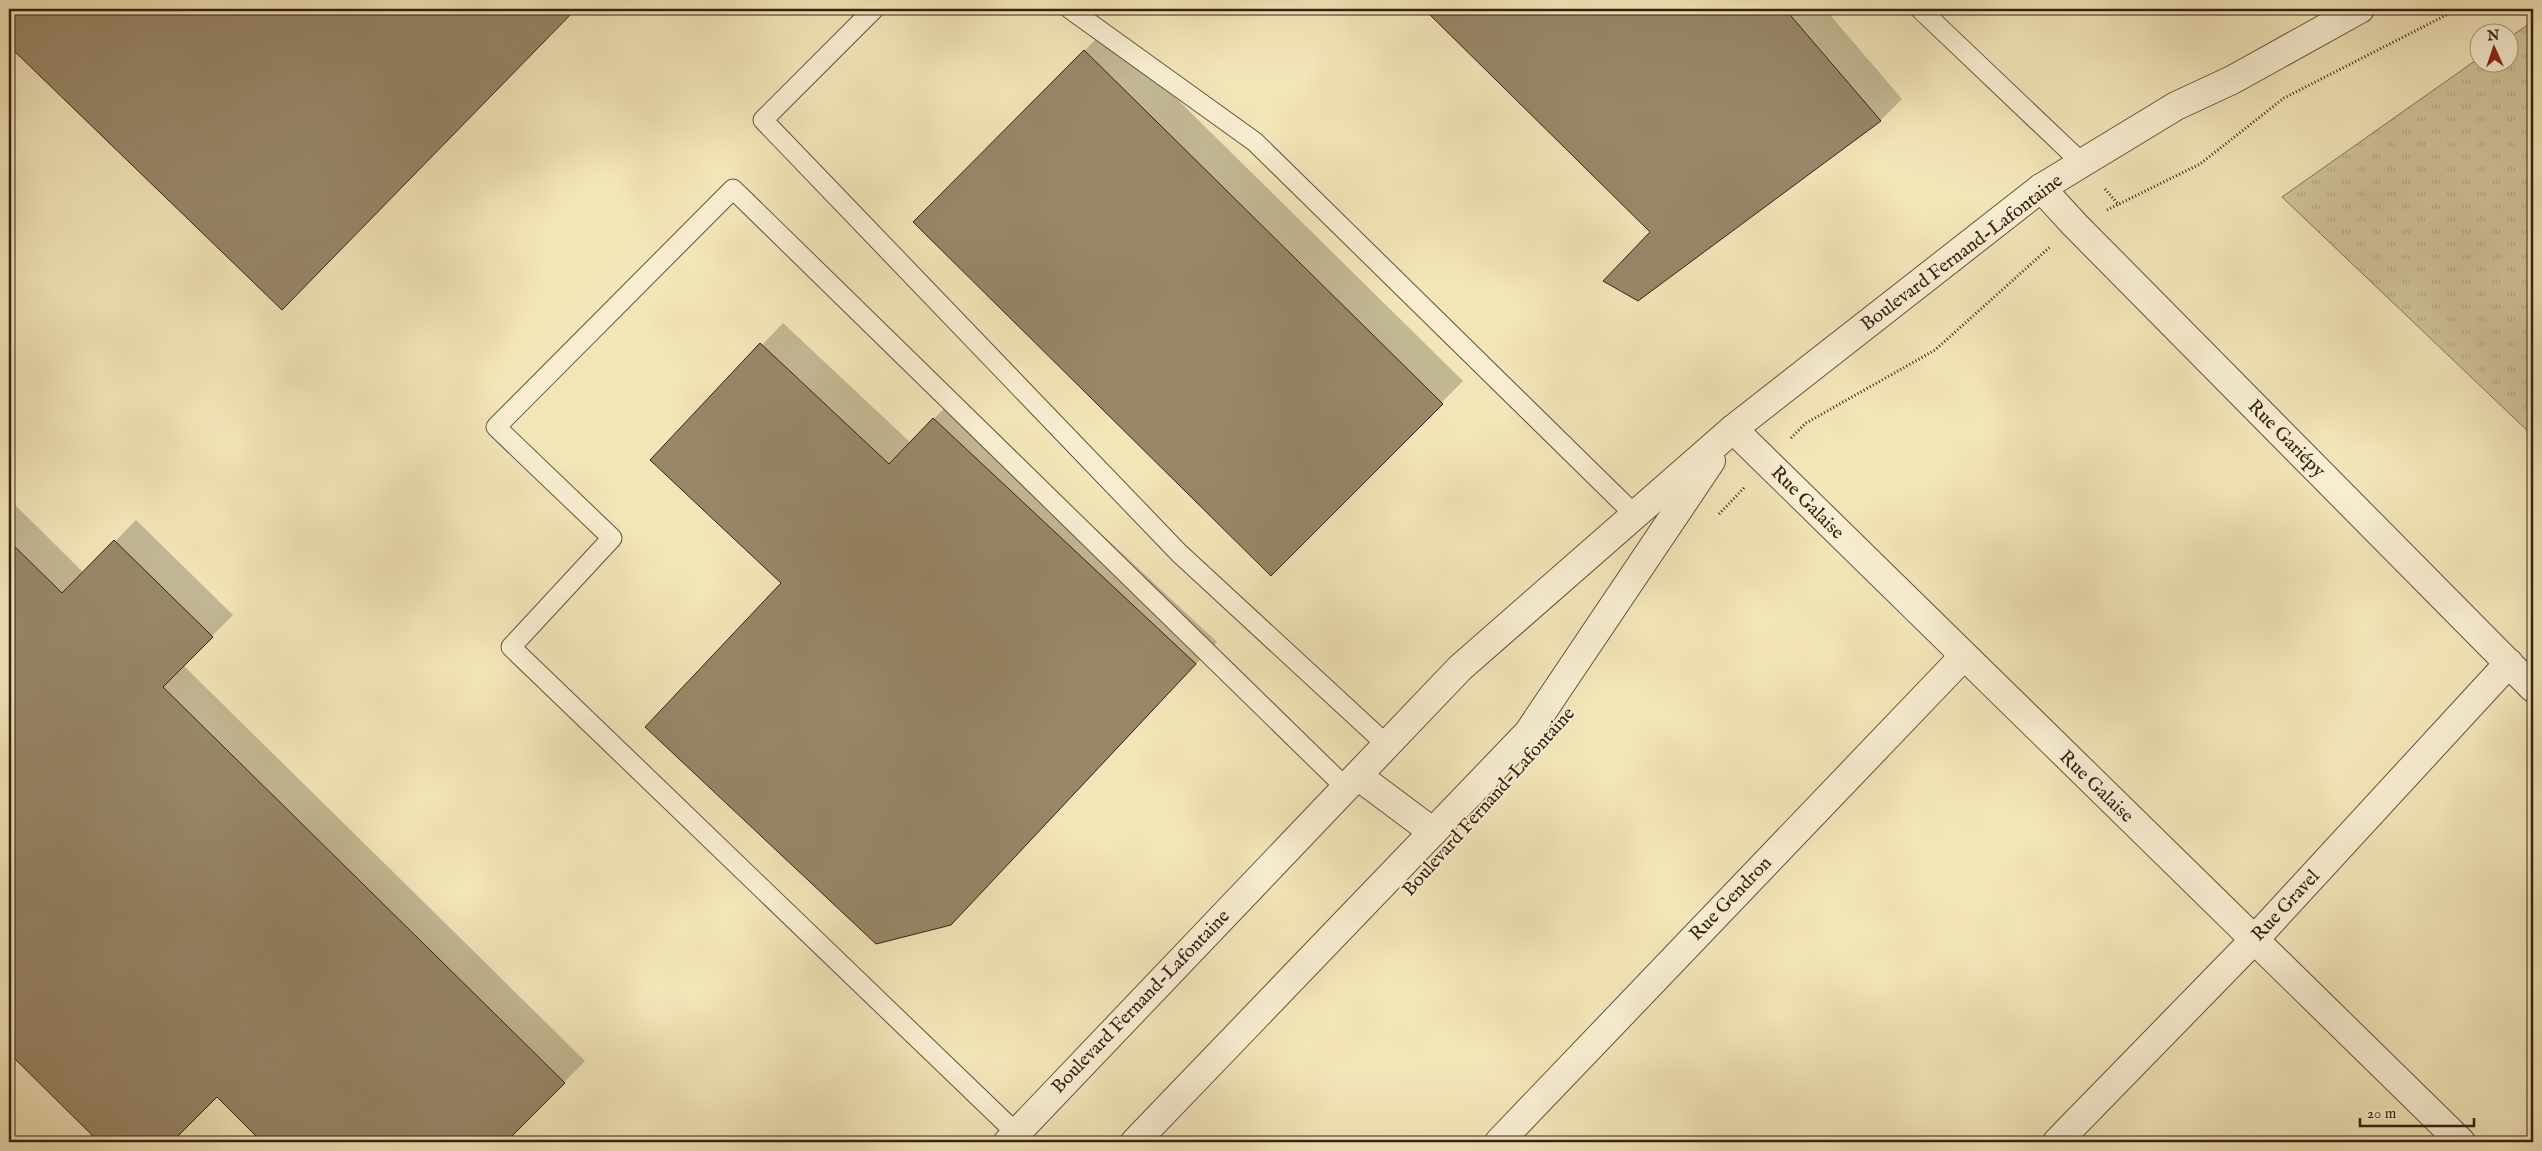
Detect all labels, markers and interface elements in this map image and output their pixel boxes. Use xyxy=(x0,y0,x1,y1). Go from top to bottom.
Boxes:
north arrow xyxy=(2470,22,2520,72)
text: N xyxy=(2486,27,2500,45)
street label: Boulevard Fernand-Lafontaine xyxy=(1856,169,2068,337)
street label: Rue Gariépy xyxy=(2242,395,2330,483)
street label: Rue Galaise xyxy=(1765,461,1849,545)
street label: Boulevard Fernand-Lafontaine xyxy=(1398,702,1581,902)
street label: Rue Galaise xyxy=(2054,746,2138,829)
street label: Rue Gendron xyxy=(1685,852,1777,946)
street label: Rue Gravel xyxy=(2247,865,2326,947)
street label: Boulevard Fernand-Lafontaine xyxy=(1047,905,1236,1099)
scale bar xyxy=(2360,1096,2473,1128)
text: 20 m xyxy=(2367,1104,2397,1123)

